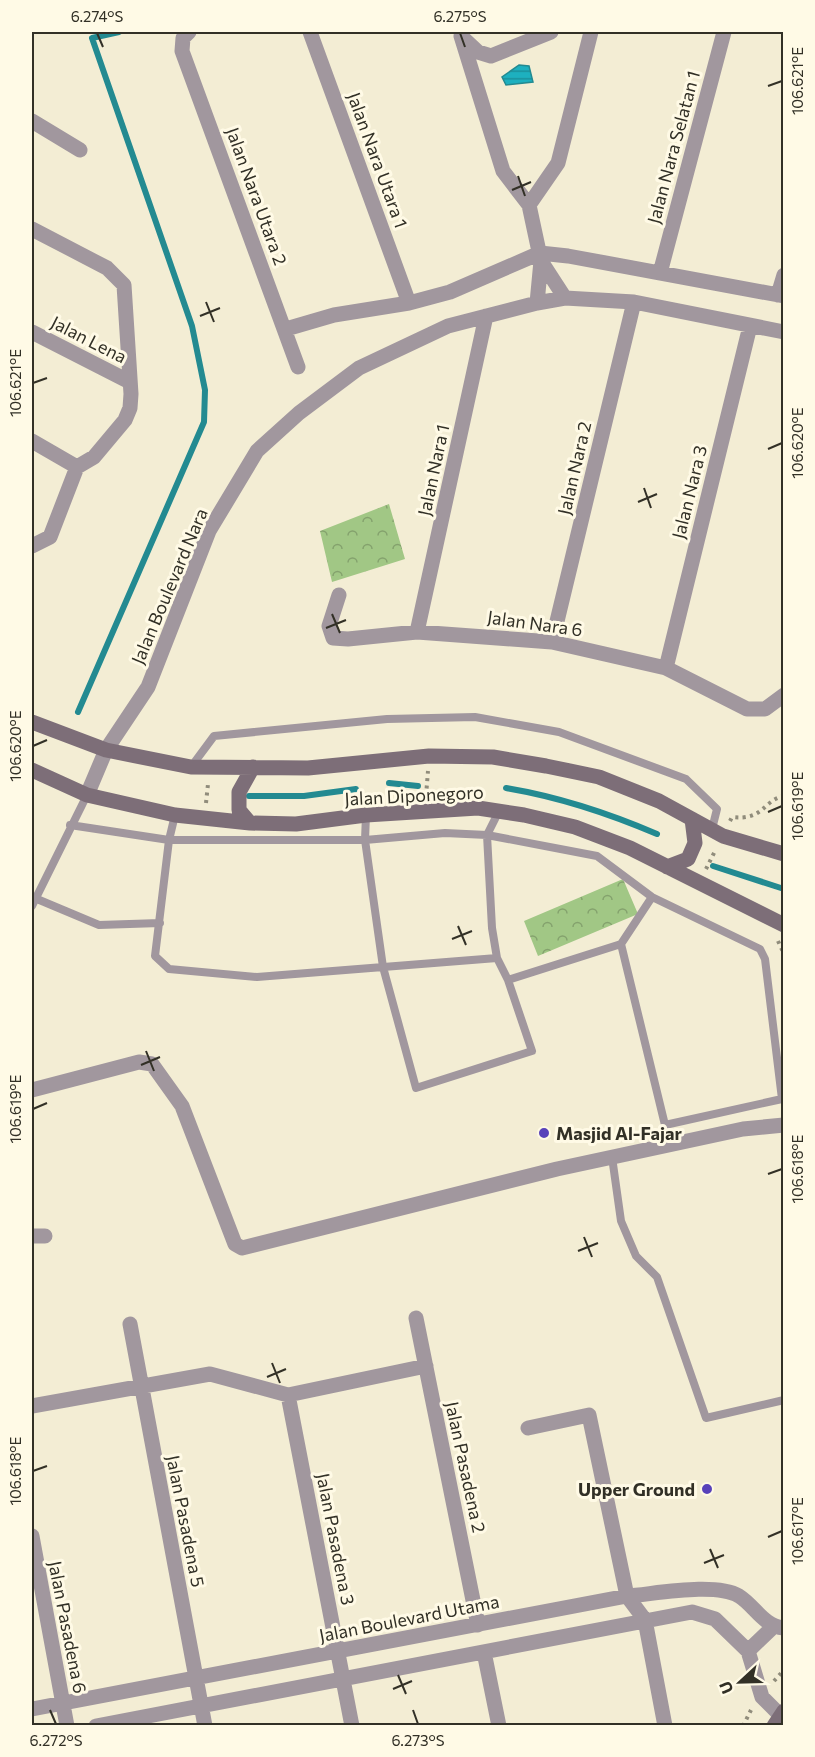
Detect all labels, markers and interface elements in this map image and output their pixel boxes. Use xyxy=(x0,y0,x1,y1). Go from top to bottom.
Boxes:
text: 6.274°S xyxy=(71,7,123,25)
text: 6.275°S xyxy=(433,7,487,25)
text: 106.621°E xyxy=(788,47,806,115)
street label: Jalan Nara Selatan 1 xyxy=(642,68,704,226)
street label: Jalan Nara Utara 1 xyxy=(343,89,413,231)
street label: Jalan Nara Utara 2 xyxy=(222,124,292,268)
street label: Jalan Lena xyxy=(48,311,130,367)
text: 106.621°E xyxy=(6,349,24,417)
text: 106.620°E xyxy=(788,407,806,479)
street label: Jalan Nara 2 xyxy=(553,419,595,517)
street label: Jalan Nara 1 xyxy=(413,422,453,518)
street label: Jalan Nara 3 xyxy=(667,443,711,541)
street label: Jalan Boulevard Nara xyxy=(126,505,212,667)
street label: Jalan Nara 6 xyxy=(486,605,584,641)
text: 106.620°E xyxy=(6,710,24,782)
text: 106.619°E xyxy=(788,771,806,840)
street label: Jalan Diponegoro xyxy=(344,780,484,810)
text: 106.619°E xyxy=(6,1074,24,1143)
place label: Masjid Al-Fajar xyxy=(556,1122,683,1144)
marker: Masjid Al-Fajar xyxy=(537,1126,551,1140)
text: 106.618°E xyxy=(788,1134,806,1203)
street label: Jalan Pasadena 2 xyxy=(441,1399,491,1535)
text: 106.618°E xyxy=(6,1436,24,1505)
street label: Jalan Pasadena 5 xyxy=(162,1453,210,1589)
street label: Jalan Pasadena 3 xyxy=(312,1471,360,1607)
place label: Upper Ground xyxy=(578,1478,695,1500)
marker: Upper Ground xyxy=(700,1482,714,1496)
text: 106.617°E xyxy=(788,1497,806,1565)
street label: Jalan Pasadena 6 xyxy=(44,1559,92,1695)
street label: Jalan Boulevard Utama xyxy=(317,1590,501,1646)
north arrow xyxy=(710,1652,770,1712)
text: U xyxy=(715,1679,737,1697)
text: 6.272°S xyxy=(30,1731,83,1749)
text: 6.273°S xyxy=(392,1731,445,1749)

